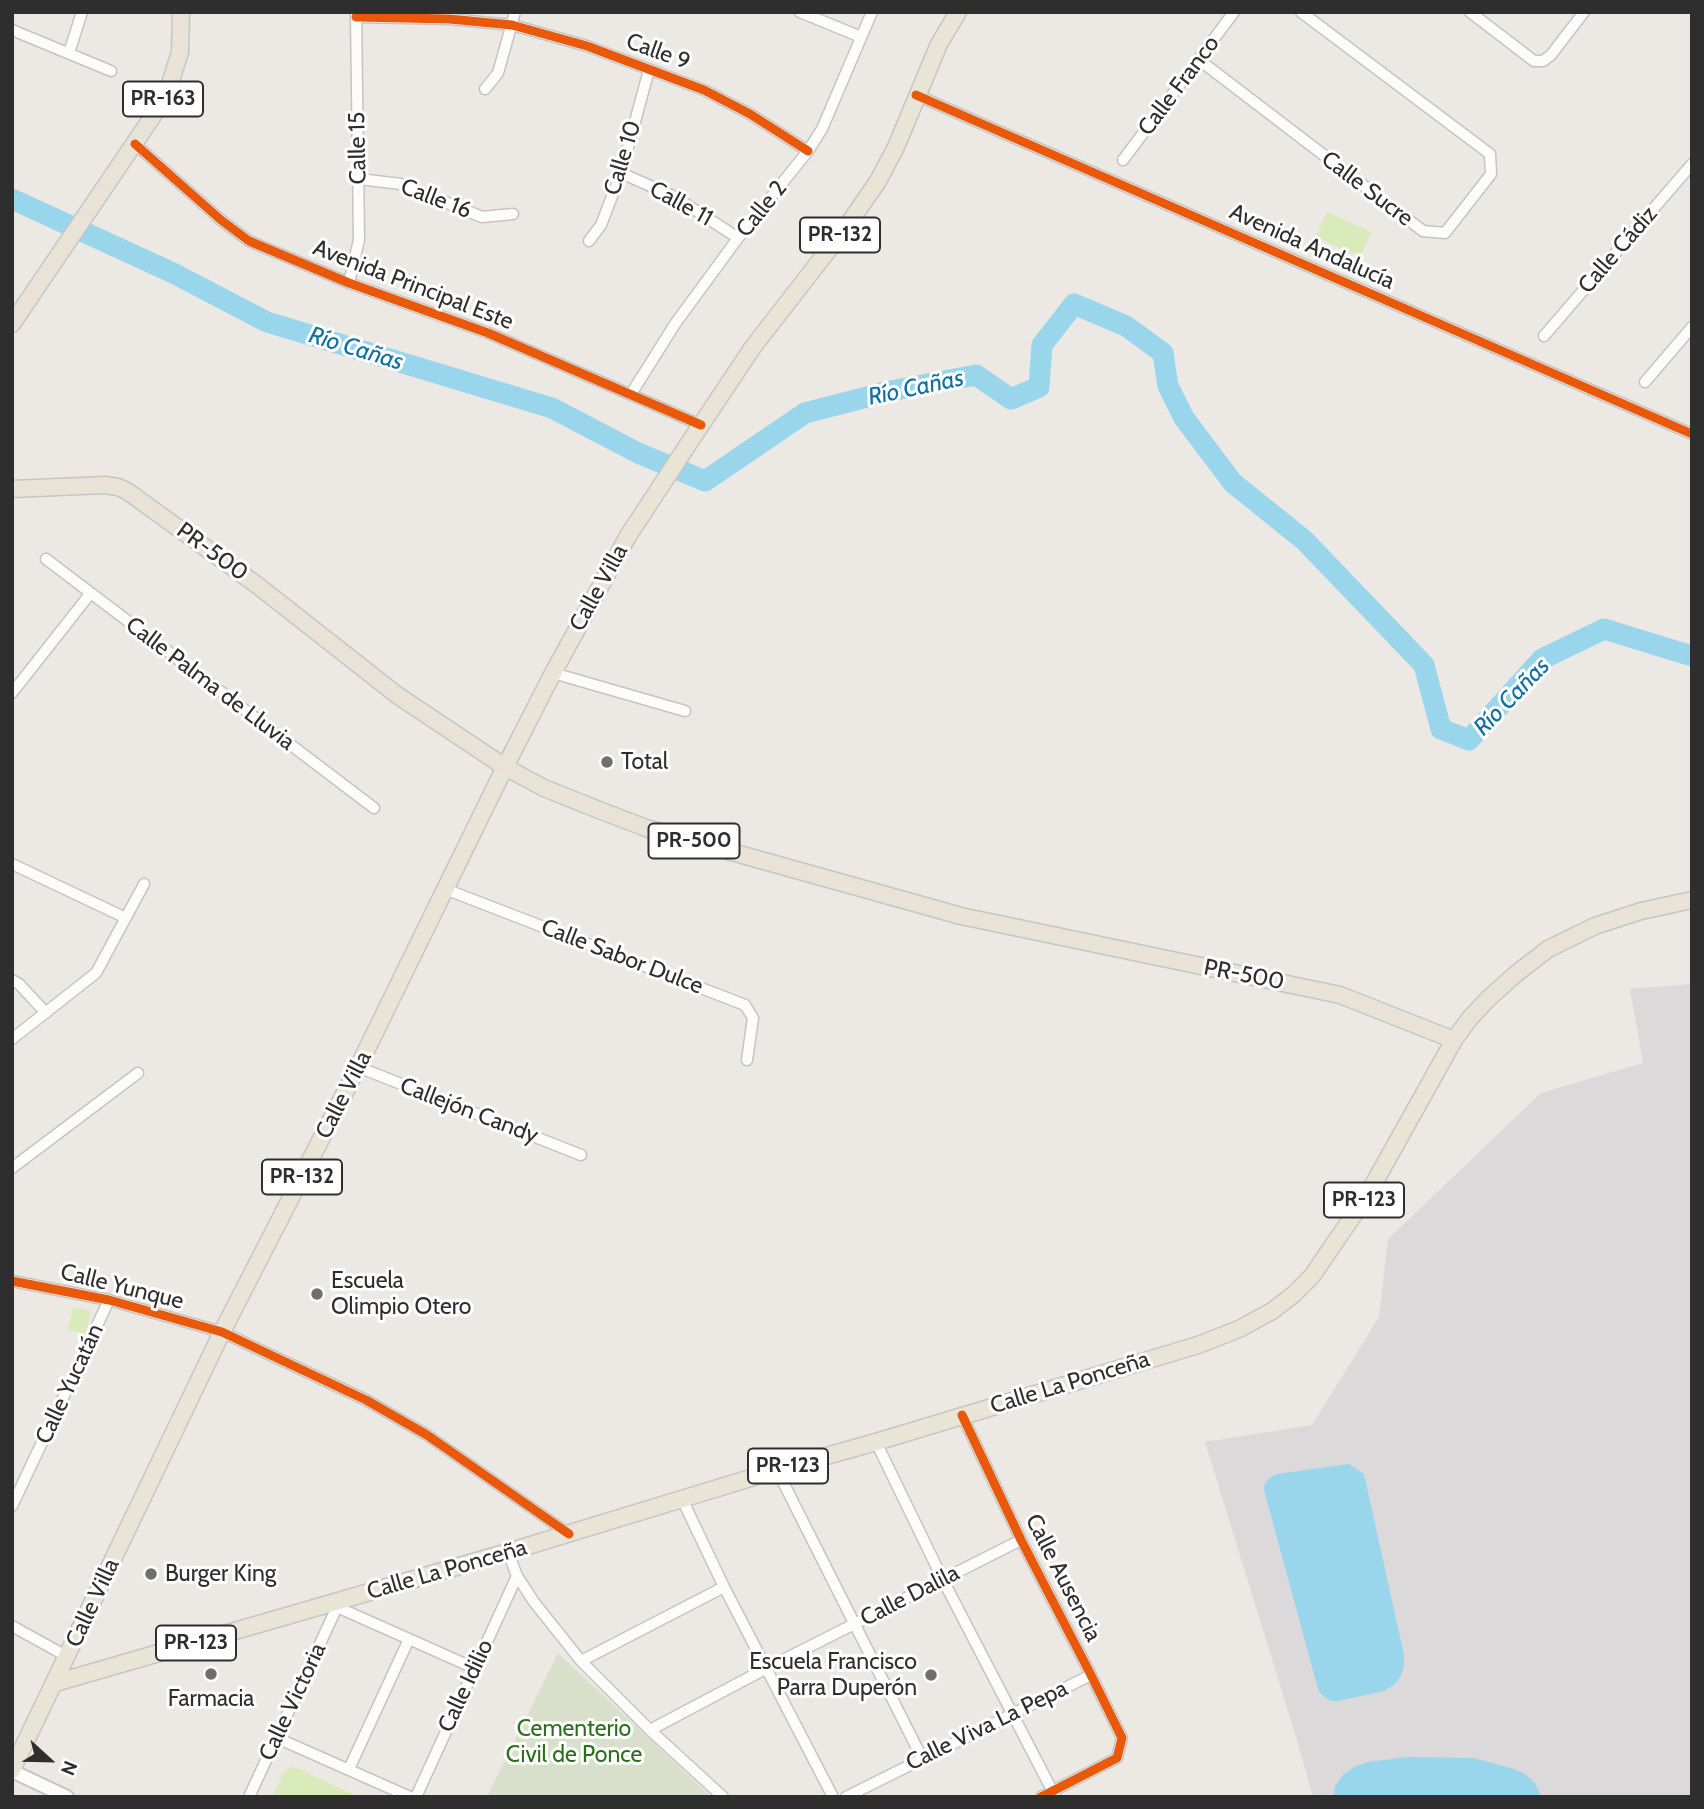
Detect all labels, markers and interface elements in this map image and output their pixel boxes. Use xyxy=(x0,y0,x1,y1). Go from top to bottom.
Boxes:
street label: Calle 9 xyxy=(622,28,694,76)
street label: Calle Franco xyxy=(1133,31,1225,141)
road number: PR-163 xyxy=(123,82,203,116)
street label: Calle 15 xyxy=(344,111,372,185)
street label: Calle 10 xyxy=(599,117,647,199)
street label: Calle Sucre xyxy=(1316,146,1418,232)
street label: Calle 16 xyxy=(397,173,475,225)
street label: Calle 11 xyxy=(645,175,717,233)
street label: Calle 2 xyxy=(731,175,793,243)
street label: Avenida Andalucía xyxy=(1225,198,1399,296)
street label: Calle Cádiz xyxy=(1573,201,1663,299)
road number: PR-132 xyxy=(800,218,880,252)
street label: Avenida Principal Este xyxy=(309,234,517,336)
water label: Río Cañas xyxy=(305,321,407,377)
water label: Río Cañas xyxy=(866,364,966,412)
street label: PR-500 xyxy=(171,517,253,587)
street label: Calle Villa xyxy=(564,540,634,636)
street label: Calle Palma de Lluvia xyxy=(120,611,300,757)
water label: Río Cañas xyxy=(1468,652,1556,742)
place label: Total xyxy=(621,748,668,776)
marker: Total xyxy=(599,754,615,770)
road number: PR-500 xyxy=(648,824,740,858)
street label: Calle Sabor Dulce xyxy=(537,913,707,1001)
street label: PR-500 xyxy=(1201,954,1287,996)
street label: Calle Villa xyxy=(310,1047,378,1143)
street label: Callejón Candy xyxy=(396,1072,542,1150)
road number: PR-132 xyxy=(262,1160,342,1194)
road number: PR-123 xyxy=(1324,1182,1404,1218)
street label: Calle Yunque xyxy=(58,1258,186,1316)
place label: Escuela Olimpio Otero xyxy=(331,1267,471,1321)
marker: Escuela Olimpio Otero xyxy=(309,1286,325,1302)
street label: Calle Yucatán xyxy=(30,1320,110,1448)
street label: Calle La Ponceña xyxy=(987,1346,1153,1420)
road number: PR-123 xyxy=(748,1448,828,1484)
street label: Calle Ausencia xyxy=(1019,1510,1107,1646)
street label: Calle La Ponceña xyxy=(364,1534,530,1606)
street label: Calle Villa xyxy=(60,1554,126,1652)
street label: Calle Dalila xyxy=(856,1559,964,1633)
place label: Burger King xyxy=(165,1560,276,1588)
marker: Burger King xyxy=(143,1566,159,1582)
road number: PR-123 xyxy=(156,1626,236,1660)
street label: Calle Idilio xyxy=(433,1635,499,1737)
street label: Calle Victoria xyxy=(254,1639,332,1765)
place label: Escuela Francisco Parra Duperón xyxy=(749,1648,917,1702)
marker: Farmacia xyxy=(203,1666,219,1682)
marker: Escuela Francisco Parra Duperón xyxy=(923,1667,939,1683)
street label: Calle Viva La Pepa xyxy=(902,1675,1072,1777)
place label: Farmacia xyxy=(168,1685,254,1713)
park label: Cementerio Civil de Ponce xyxy=(506,1715,642,1769)
north arrow xyxy=(14,1725,84,1795)
text: N xyxy=(56,1758,82,1779)

